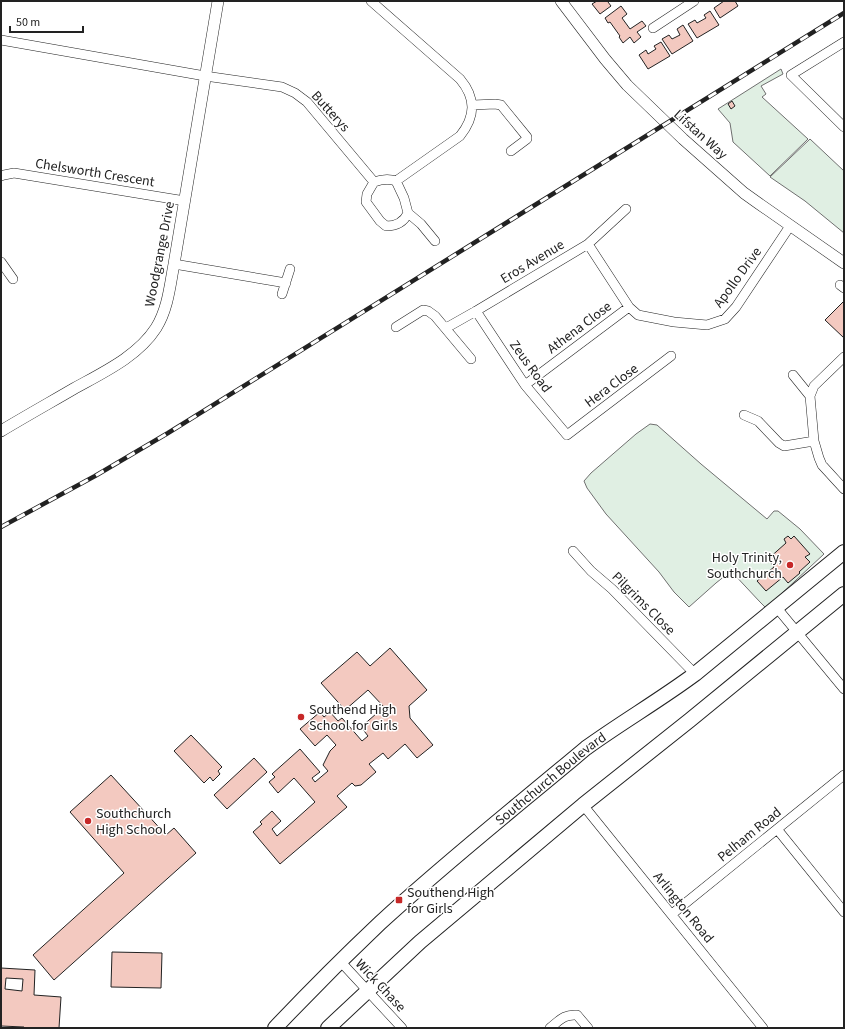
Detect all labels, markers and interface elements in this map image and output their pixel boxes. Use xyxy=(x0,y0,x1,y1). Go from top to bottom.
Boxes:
scale bar xyxy=(10,8,83,34)
text: 50 m xyxy=(16,14,40,31)
street label: Butterys xyxy=(306,87,354,137)
street label: Lifstan Way xyxy=(669,105,732,165)
street label: Chelsworth Crescent xyxy=(34,154,156,192)
street label: Woodgrange Drive xyxy=(140,200,180,309)
street label: Eros Avenue xyxy=(497,235,568,289)
street label: Apollo Drive xyxy=(709,243,767,312)
street label: Athena Close xyxy=(543,297,616,359)
street label: Zeus Road xyxy=(504,336,556,397)
street label: Hera Close xyxy=(581,359,643,413)
place label: Holy Trinity, Southchurch xyxy=(707,548,782,584)
marker: Holy Trinity, Southchurch xyxy=(785,560,795,570)
street label: Pilgrims Close xyxy=(607,567,680,640)
place label: Southend High School for Girls xyxy=(309,700,398,736)
marker: Southend High School for Girls xyxy=(296,712,306,722)
street label: Southchurch Boulevard xyxy=(491,728,610,830)
street label: Pelham Road xyxy=(713,803,786,867)
place label: Southchurch High School xyxy=(96,804,171,840)
marker: Southchurch High School xyxy=(83,816,93,826)
street label: Arlington Road xyxy=(648,868,718,948)
place label: Southend High for Girls xyxy=(407,883,494,919)
marker: Southend High for Girls xyxy=(394,895,404,905)
street label: Wick Chase xyxy=(350,955,410,1017)

